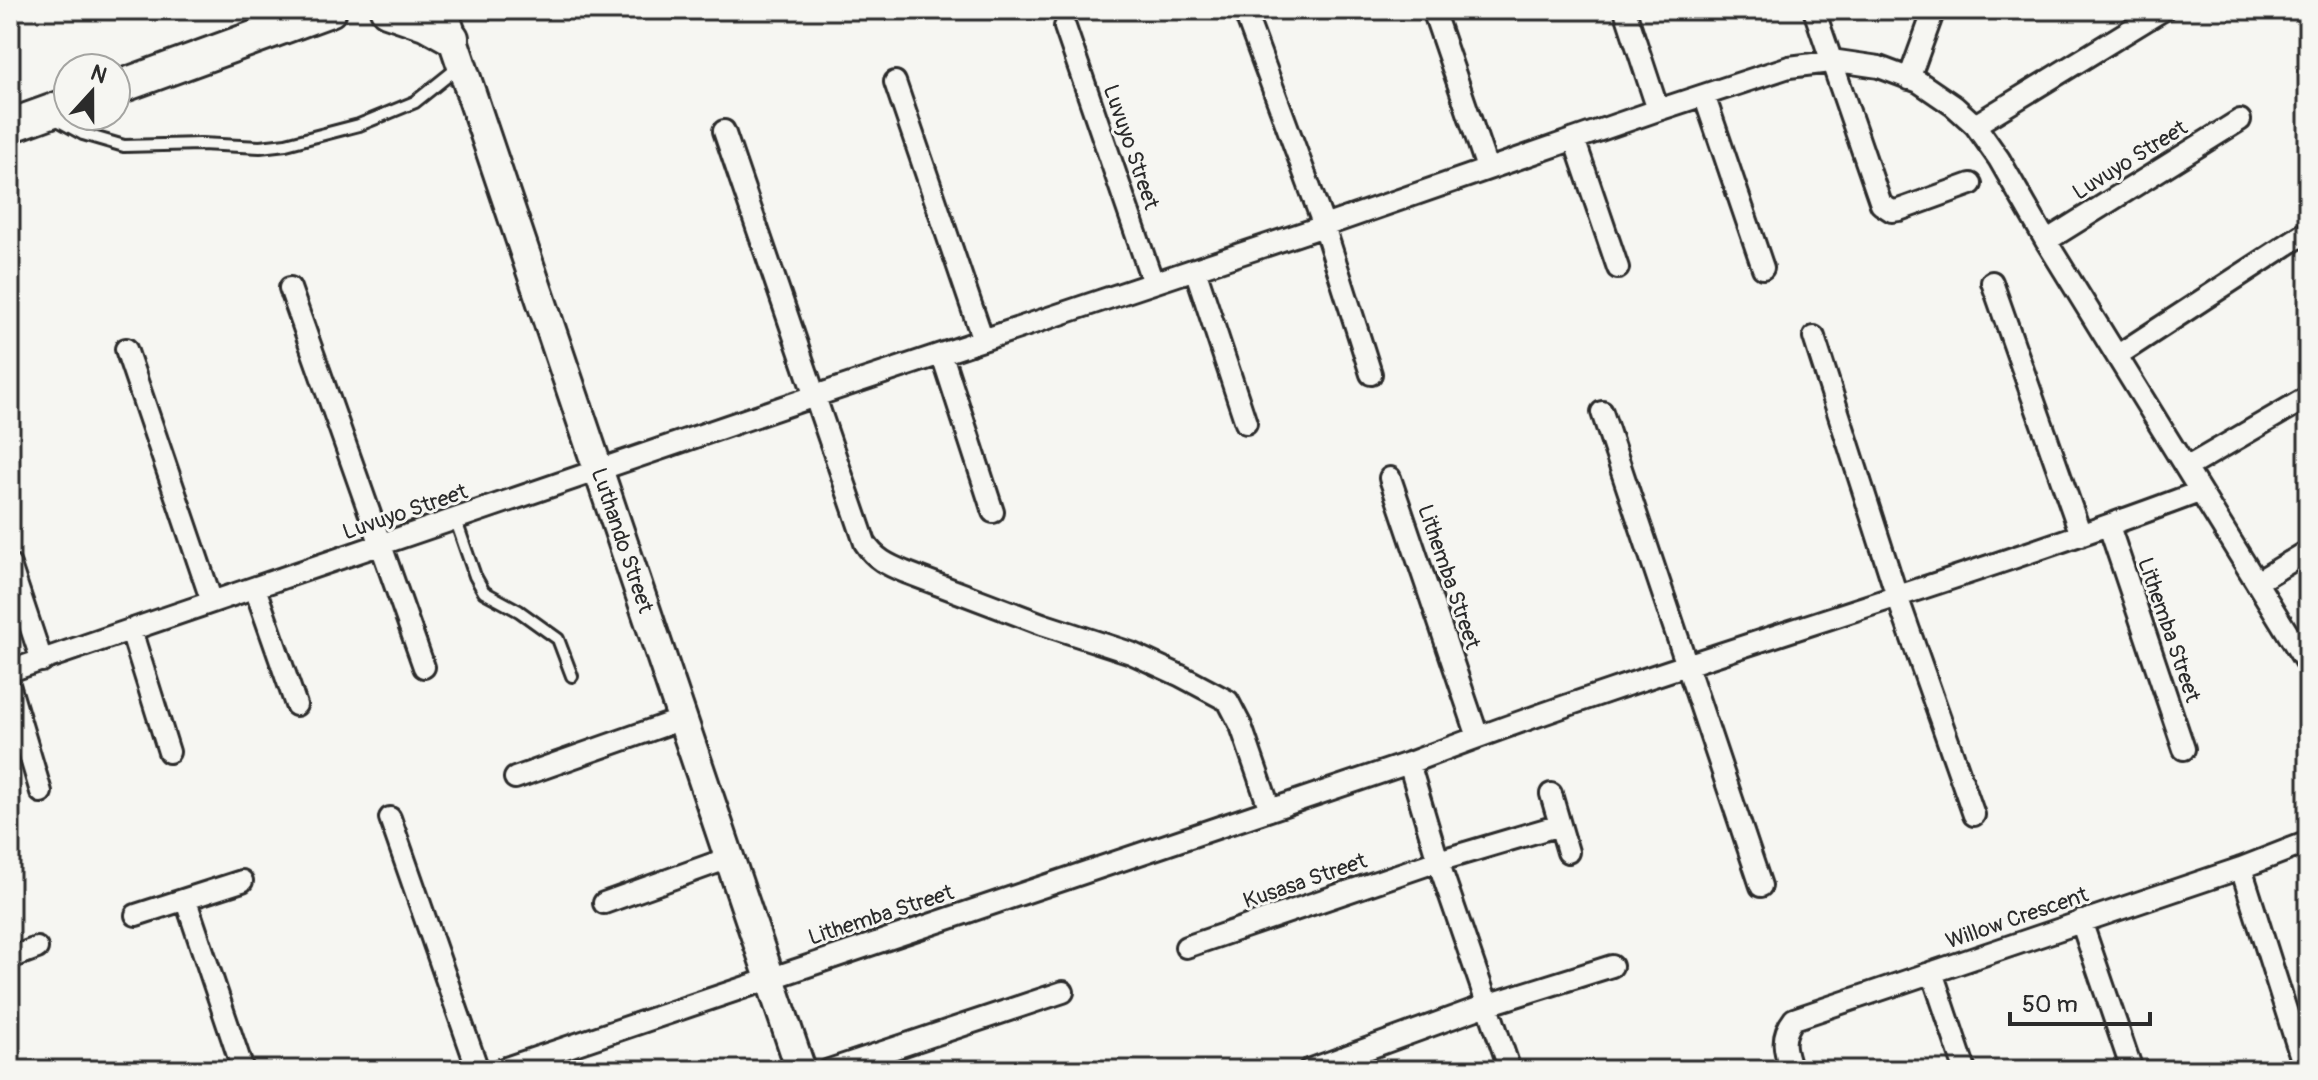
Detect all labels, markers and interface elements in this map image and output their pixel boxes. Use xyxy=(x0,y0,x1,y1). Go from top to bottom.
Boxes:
north arrow xyxy=(52,52,132,132)
text: N xyxy=(87,59,111,90)
street label: Luvuyo Street xyxy=(1097,81,1165,213)
street label: Luvuyo Street xyxy=(2067,114,2193,206)
street label: Luthando Street xyxy=(585,464,660,617)
street label: Luvuyo Street xyxy=(339,478,471,546)
street label: Lithemba Street xyxy=(1411,501,1487,653)
street label: Lithemba Street xyxy=(2131,554,2207,706)
street label: Kusasa Street xyxy=(1240,847,1371,915)
street label: Lithemba Street xyxy=(805,878,957,952)
street label: Willow Crescent xyxy=(1942,881,2092,955)
scale bar xyxy=(2010,976,2150,1026)
text: 50 m xyxy=(2022,990,2078,1019)

